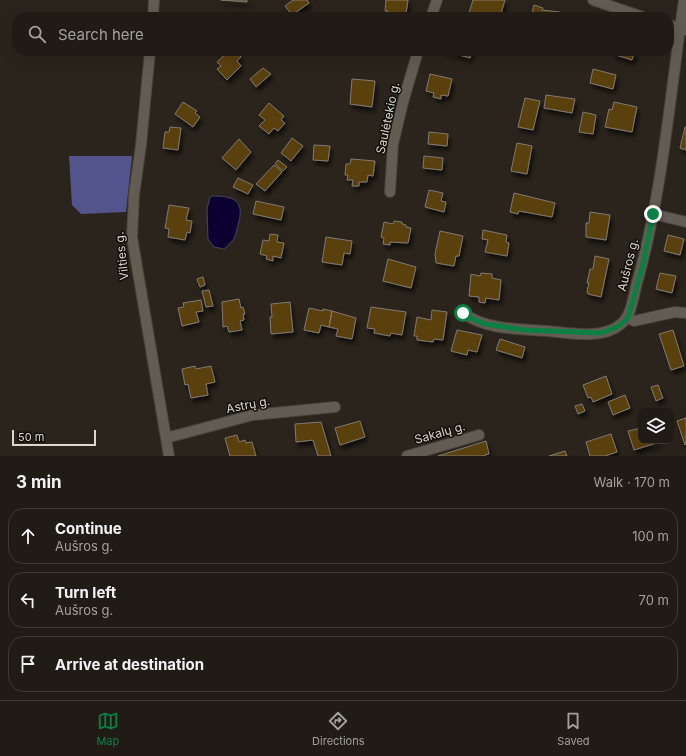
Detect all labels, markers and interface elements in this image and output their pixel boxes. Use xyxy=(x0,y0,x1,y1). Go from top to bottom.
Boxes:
search box xyxy=(12,12,674,56)
icon: search xyxy=(26,23,48,45)
text: Search here xyxy=(58,25,144,44)
street label: Saulėtekio g. xyxy=(373,81,402,155)
route end xyxy=(644,205,662,223)
street label: Vilties g. xyxy=(112,231,132,281)
street label: Aušros g. xyxy=(614,237,641,293)
route start xyxy=(454,304,472,322)
street label: Astrų g. xyxy=(225,393,271,416)
map controls xyxy=(638,408,674,444)
button: layers xyxy=(638,408,674,444)
street label: Sakalų g. xyxy=(413,418,467,447)
scale bar xyxy=(12,428,96,447)
text: 50 m xyxy=(18,430,44,444)
text: 3 min xyxy=(16,472,62,492)
text: Walk · 170 m xyxy=(594,474,670,490)
text: Continue xyxy=(55,519,122,538)
icon: ahead xyxy=(17,525,39,547)
text: 100 m xyxy=(632,528,669,544)
text: Aušros g. xyxy=(55,538,113,554)
text: Turn left xyxy=(55,583,116,602)
icon: left xyxy=(17,589,39,611)
text: 70 m xyxy=(639,592,669,608)
text: Aušros g. xyxy=(55,602,113,618)
icon: arrive xyxy=(17,653,39,675)
text: Arrive at destination xyxy=(55,655,204,674)
tab: Map xyxy=(96,710,119,748)
tab: Directions xyxy=(312,710,365,748)
tab: Saved xyxy=(557,710,590,748)

